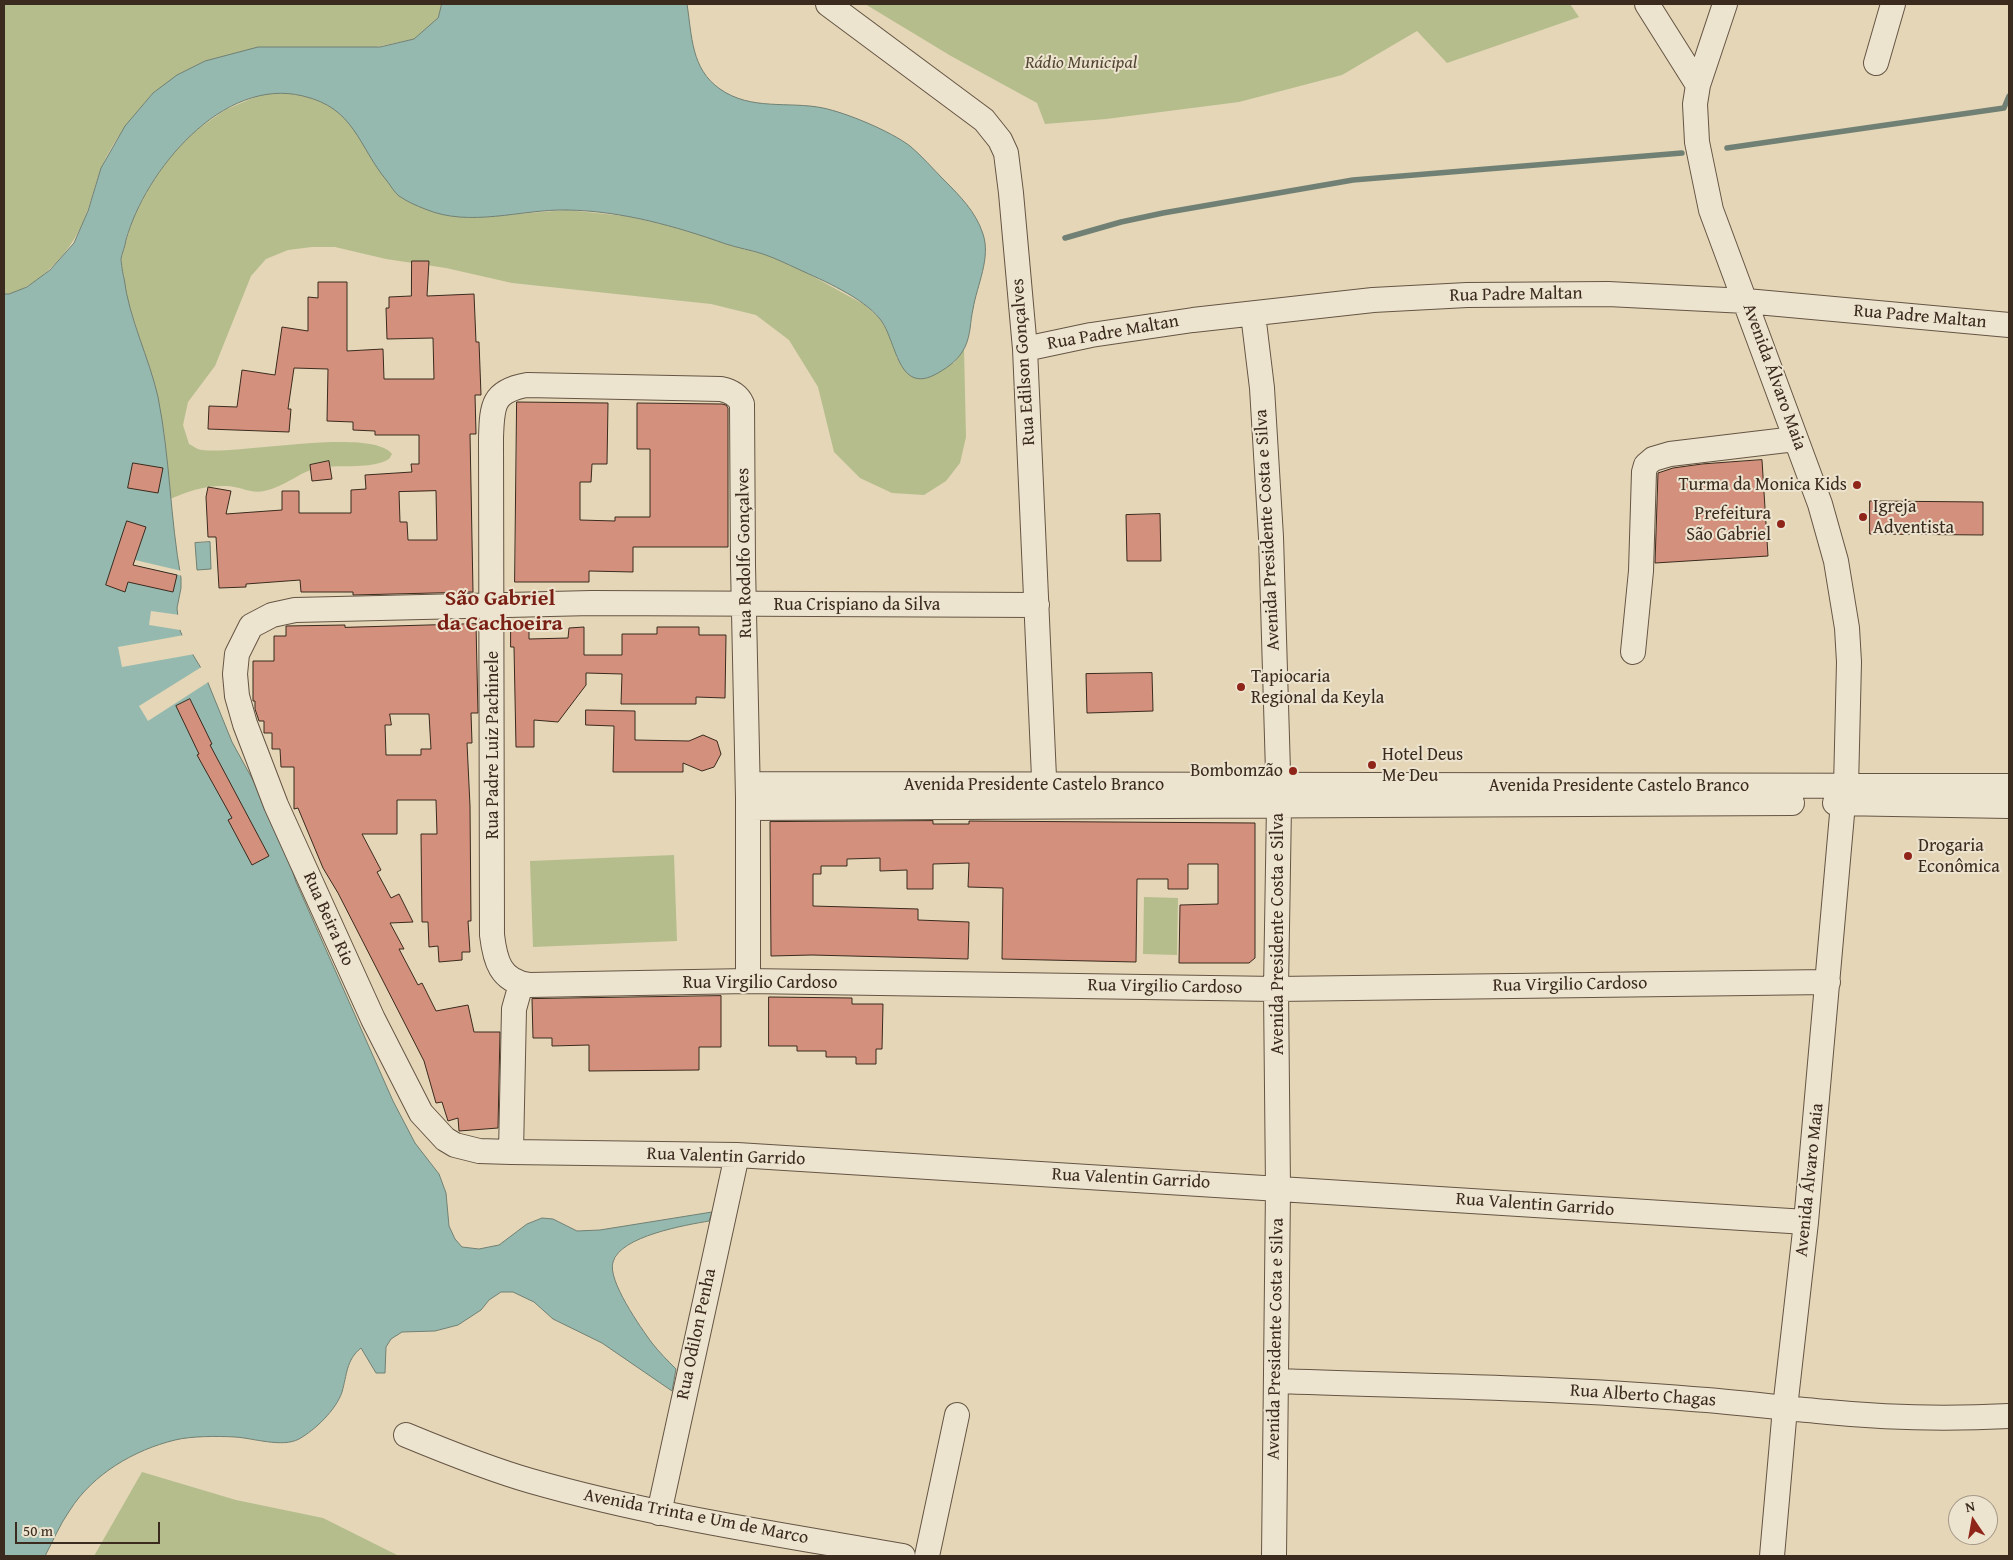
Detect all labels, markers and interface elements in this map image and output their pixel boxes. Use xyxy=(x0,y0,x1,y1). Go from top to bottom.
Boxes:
park label: Rádio Municipal xyxy=(1025,52,1137,74)
street label: Rua Edilson Gonçalves xyxy=(1007,278,1041,446)
street label: Rua Padre Maltan xyxy=(1449,283,1583,307)
street label: Rua Padre Maltan xyxy=(1853,300,1987,334)
street label: Avenida Álvaro Maia xyxy=(1737,301,1811,453)
street label: Rua Padre Maltan xyxy=(1046,311,1180,355)
street label: Avenida Presidente Costa e Silva xyxy=(1251,409,1285,651)
street label: Rua Rodolfo Gonçalves xyxy=(733,468,757,638)
place label: Turma da Monica Kids xyxy=(1678,474,1847,496)
marker: Turma da Monica Kids xyxy=(1851,479,1863,491)
place label: Igreja Adventista xyxy=(1873,496,1954,538)
place label: Prefeitura São Gabriel xyxy=(1686,503,1771,546)
marker: Igreja Adventista xyxy=(1857,511,1869,523)
marker: Prefeitura São Gabriel xyxy=(1775,518,1787,530)
district label: São Gabriel da Cachoeira xyxy=(437,586,563,638)
street label: Rua Crispiano da Silva xyxy=(774,594,940,616)
street label: Rua Padre Luiz Pachinele xyxy=(482,651,504,839)
place label: Tapiocaria Regional da Keyla xyxy=(1251,666,1384,709)
marker: Tapiocaria Regional da Keyla xyxy=(1235,681,1247,693)
place label: Hotel Deus Me Deu xyxy=(1382,744,1463,786)
marker: Hotel Deus Me Deu xyxy=(1366,759,1378,771)
place label: Bombomzão xyxy=(1190,760,1283,782)
marker: Bombomzão xyxy=(1287,765,1299,777)
street label: Avenida Presidente Castelo Branco xyxy=(904,774,1164,796)
street label: Avenida Presidente Castelo Branco xyxy=(1489,775,1749,797)
street label: Avenida Presidente Costa e Silva xyxy=(1267,813,1289,1055)
place label: Drogaria Econômica xyxy=(1918,835,2000,878)
marker: Drogaria Econômica xyxy=(1902,850,1914,862)
street label: Rua Beira Rio xyxy=(298,869,358,969)
street label: Rua Virgilio Cardoso xyxy=(683,972,837,994)
street label: Rua Virgilio Cardoso xyxy=(1492,973,1648,997)
street label: Rua Virgilio Cardoso xyxy=(1087,975,1243,999)
street label: Avenida Álvaro Maia xyxy=(1791,1102,1829,1258)
street label: Rua Valentin Garrido xyxy=(646,1143,806,1171)
street label: Rua Valentin Garrido xyxy=(1051,1164,1211,1194)
street label: Rua Valentin Garrido xyxy=(1455,1189,1615,1221)
street label: Avenida Presidente Costa e Silva xyxy=(1263,1218,1289,1460)
street label: Rua Odilon Penha xyxy=(673,1267,721,1401)
street label: Rua Alberto Chagas xyxy=(1569,1380,1717,1412)
street label: Avenida Trinta e Um de Marco xyxy=(582,1485,810,1549)
north arrow xyxy=(1948,1495,1998,1545)
text: N xyxy=(1963,1496,1977,1517)
scale bar xyxy=(18,1512,162,1544)
text: 50 m xyxy=(23,1520,53,1541)

